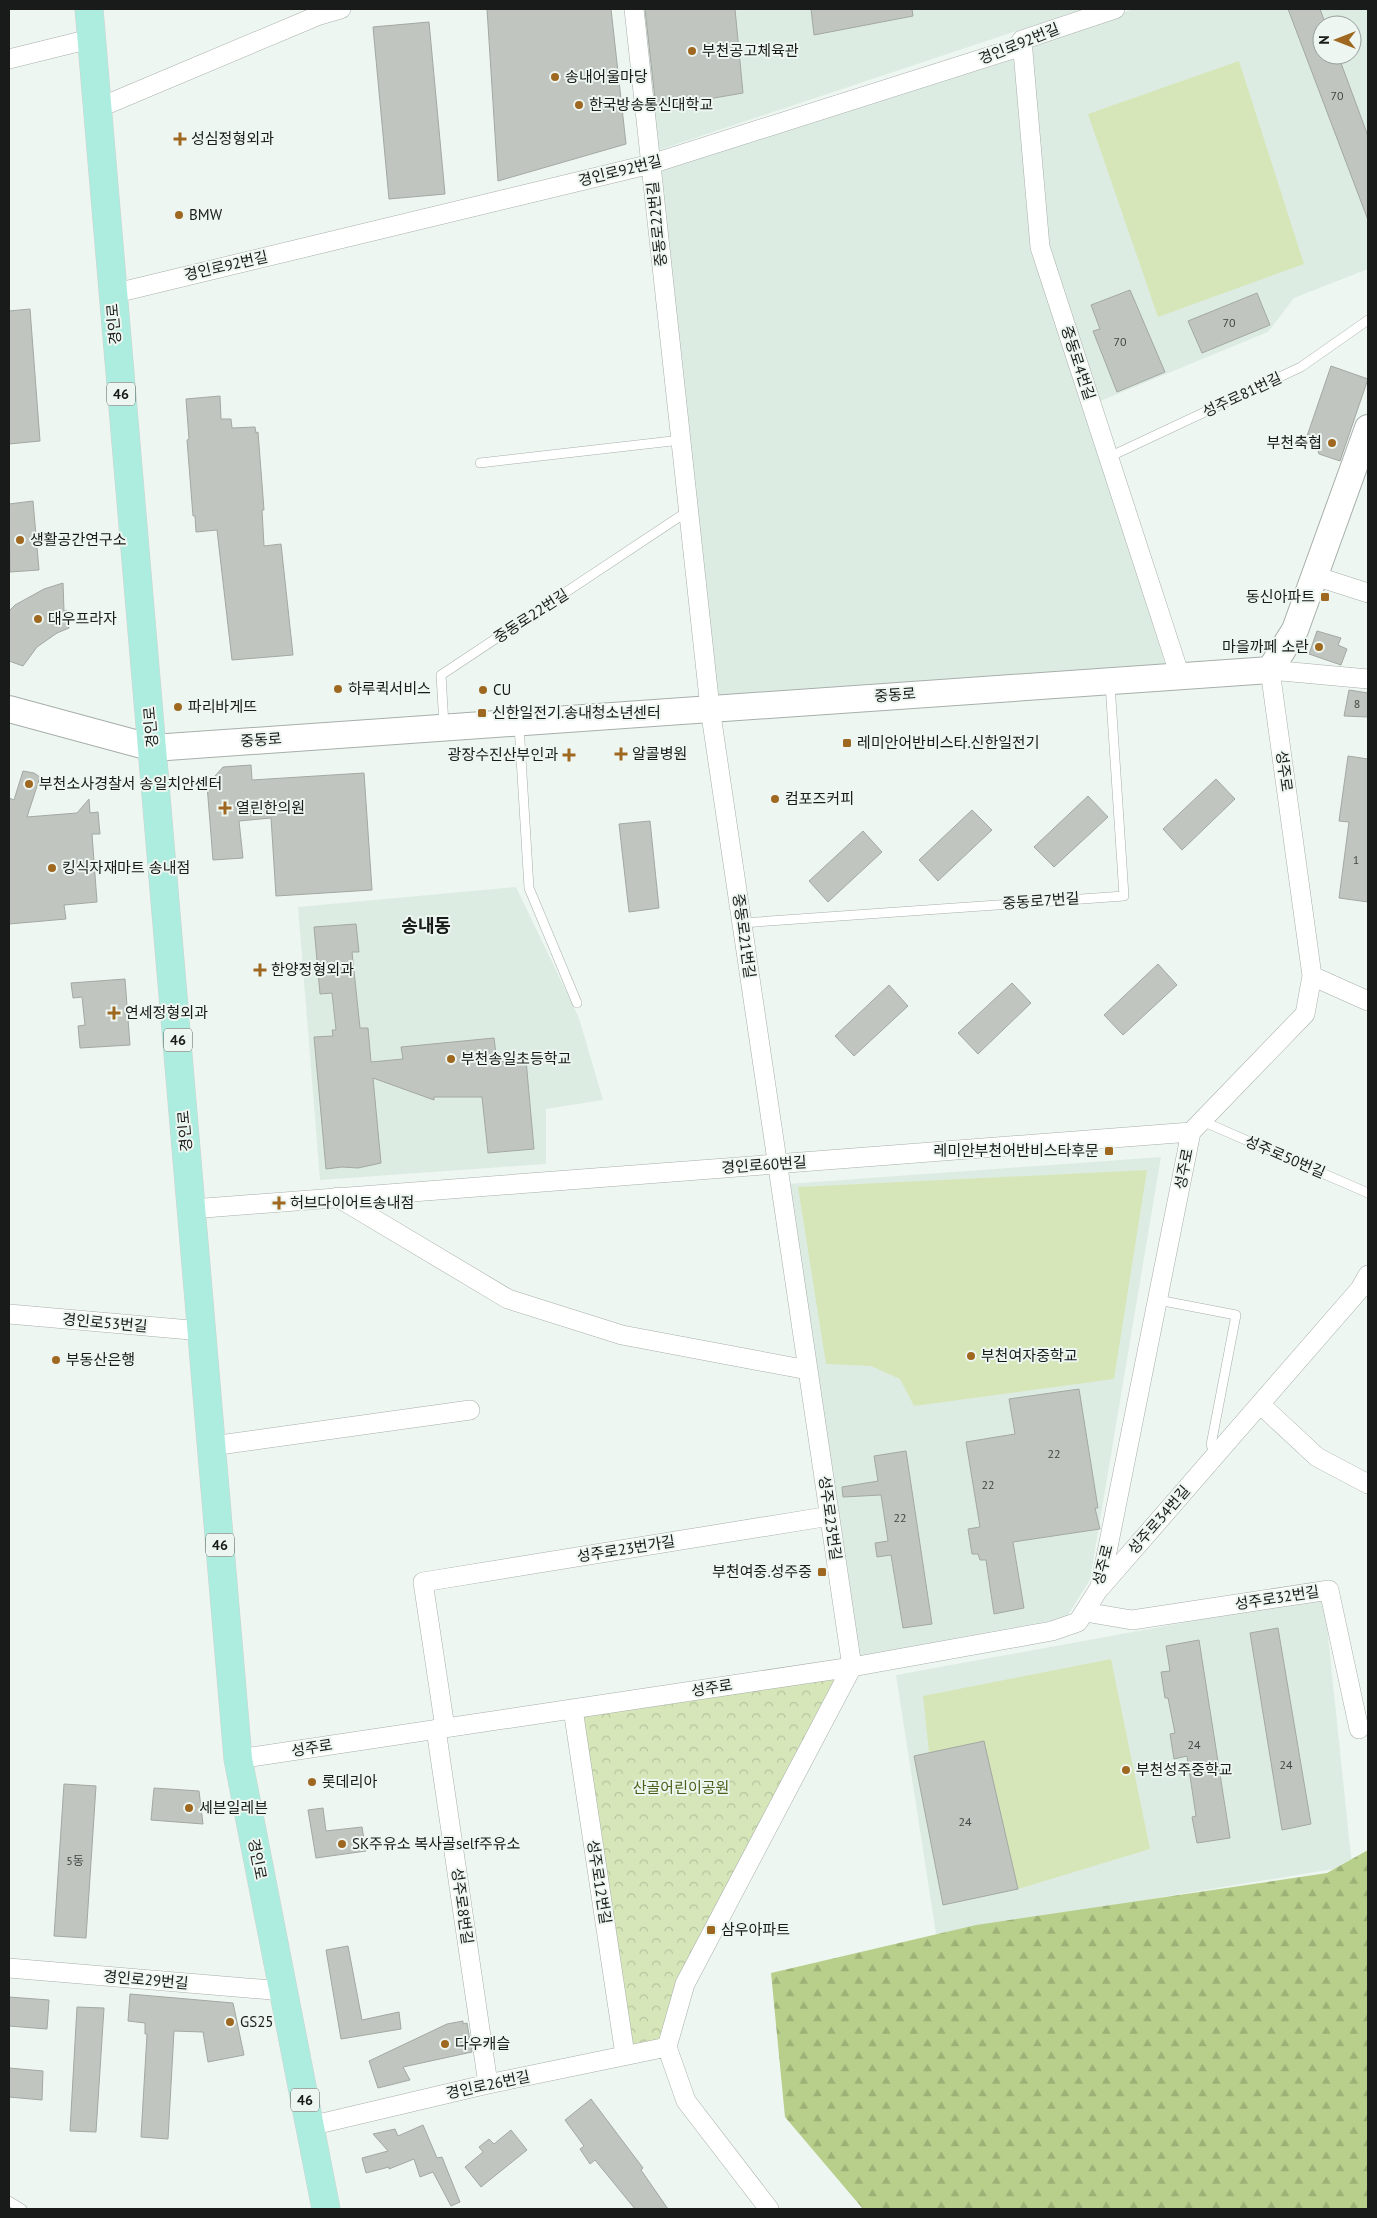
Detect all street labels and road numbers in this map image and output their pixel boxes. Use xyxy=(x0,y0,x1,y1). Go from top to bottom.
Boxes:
street label: 경인로92번길 xyxy=(976,19,1062,68)
street label: 경인로92번길 xyxy=(576,151,664,190)
street label: 중동로22번길 xyxy=(643,181,670,267)
street label: 경인로92번길 xyxy=(182,247,270,284)
street label: 경인로 xyxy=(102,303,125,345)
street label: 중동로4번길 xyxy=(1058,323,1099,402)
street label: 성주로81번길 xyxy=(1199,368,1284,421)
road number: 46 xyxy=(107,382,135,406)
street label: 중동로22번길 xyxy=(490,584,572,647)
street label: 중동로 xyxy=(874,684,916,705)
street label: 경인로 xyxy=(139,706,162,748)
street label: 중동로 xyxy=(240,729,282,750)
street label: 성주로 xyxy=(1272,749,1297,793)
street label: 중동로7번길 xyxy=(1002,888,1080,913)
street label: 중동로21번길 xyxy=(729,892,760,980)
road number: 46 xyxy=(164,1028,192,1052)
street label: 경인로 xyxy=(173,1110,196,1152)
street label: 성주로50번길 xyxy=(1242,1131,1328,1182)
street label: 성주로 xyxy=(1170,1147,1197,1191)
street label: 경인로60번길 xyxy=(721,1152,807,1177)
street label: 경인로53번길 xyxy=(62,1309,148,1336)
street label: 성주로23번길 xyxy=(815,1474,846,1562)
street label: 성주로34번길 xyxy=(1123,1481,1194,1558)
street label: 성주로23번가길 xyxy=(575,1531,676,1566)
road number: 46 xyxy=(206,1534,234,1556)
street label: 성주로 xyxy=(1088,1542,1117,1587)
street label: 성주로32번길 xyxy=(1233,1581,1321,1614)
street label: 성주로 xyxy=(690,1675,734,1700)
street label: 성주로 xyxy=(290,1735,334,1760)
street label: 경인로 xyxy=(244,1837,271,1881)
street label: 성주로12번길 xyxy=(583,1838,616,1926)
street label: 성주로8번길 xyxy=(448,1866,477,1945)
street label: 경인로29번길 xyxy=(103,1966,189,1993)
street label: 경인로26번길 xyxy=(444,2066,532,2103)
road number: 46 xyxy=(291,2088,319,2112)

